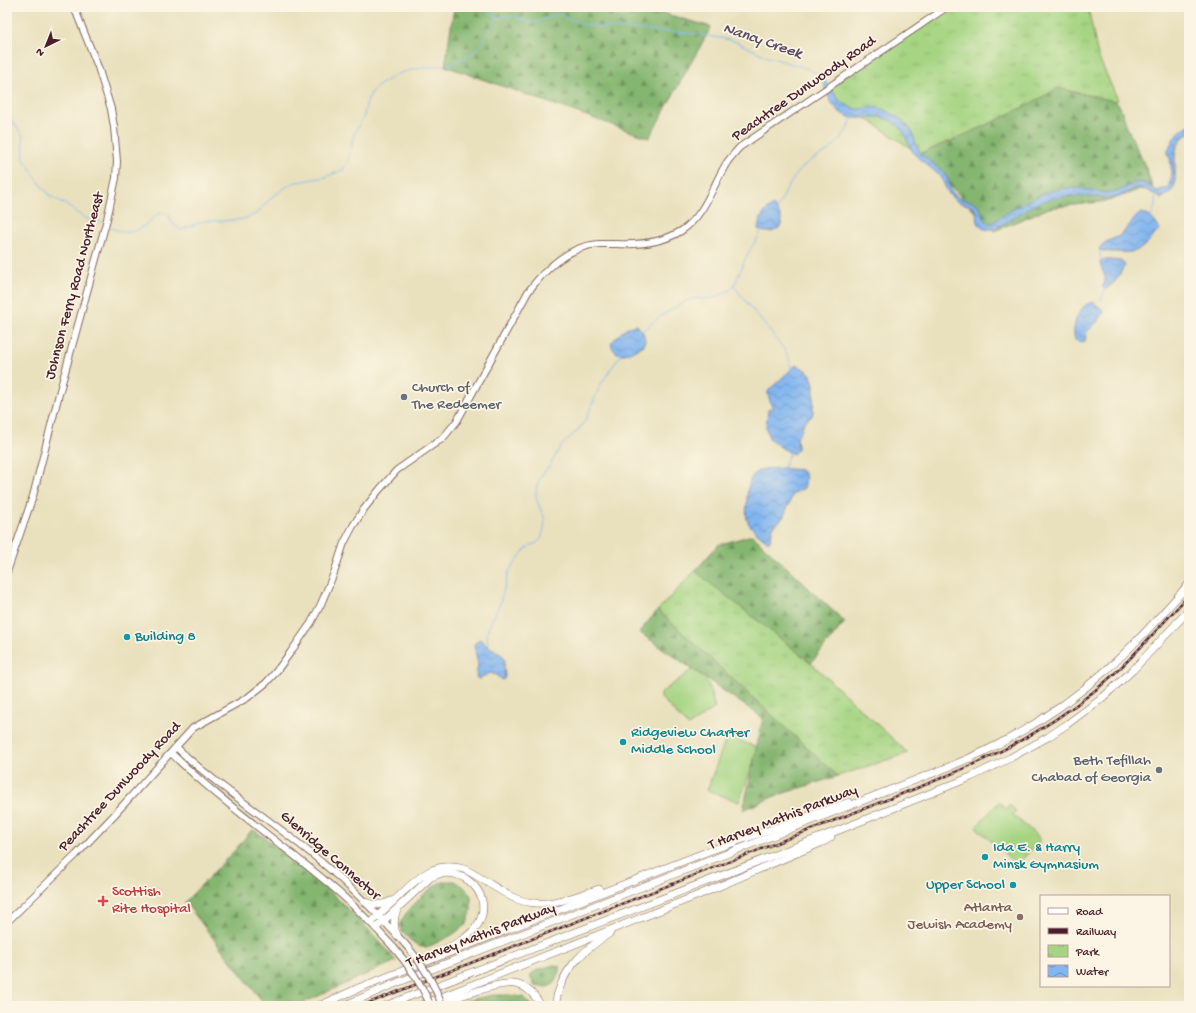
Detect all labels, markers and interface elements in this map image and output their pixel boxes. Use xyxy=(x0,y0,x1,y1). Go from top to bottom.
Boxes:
water label: Nancy Creek xyxy=(720,20,806,65)
north arrow xyxy=(26,26,66,66)
street label: Peachtree Dunwoody Road xyxy=(728,32,880,146)
text: N xyxy=(34,45,47,59)
street label: Johnson Ferry Road Northeast xyxy=(41,189,109,382)
place label: Church of The Redeemer xyxy=(411,379,502,414)
marker: Church of The Redeemer xyxy=(399,392,409,402)
place label: Building 8 xyxy=(134,628,196,646)
marker: Building 8 xyxy=(122,632,132,642)
street label: Peachtree Dunwoody Road xyxy=(54,717,186,857)
place label: Ridgeview Charter Middle School xyxy=(631,724,751,759)
marker: Ridgeview Charter Middle School xyxy=(618,737,628,747)
place label: Beth Tefillah Chabad of Georgia xyxy=(1032,752,1152,787)
marker: Beth Tefillah Chabad of Georgia xyxy=(1154,765,1164,775)
street label: T Harvey Mathis Parkway xyxy=(705,781,861,855)
street label: Glenridge Connector xyxy=(276,808,385,906)
place label: Ida E. & Harry Minsk Gymnasium xyxy=(993,839,1099,874)
marker: Ida E. & Harry Minsk Gymnasium xyxy=(980,852,990,862)
place label: Upper School xyxy=(926,876,1005,894)
marker: Upper School xyxy=(1008,880,1018,890)
place label: Scottish Rite Hospital xyxy=(112,883,191,918)
marker: Scottish Rite Hospital xyxy=(97,895,109,907)
legend xyxy=(1040,895,1170,987)
street label: T Harvey Mathis Parkway xyxy=(403,899,559,973)
place label: Atlanta Jewish Academy xyxy=(907,899,1013,934)
text: Road xyxy=(1076,906,1103,920)
marker: Atlanta Jewish Academy xyxy=(1015,912,1025,922)
text: Railway xyxy=(1076,926,1116,940)
text: Park xyxy=(1075,946,1101,960)
text: Water xyxy=(1076,966,1110,980)

